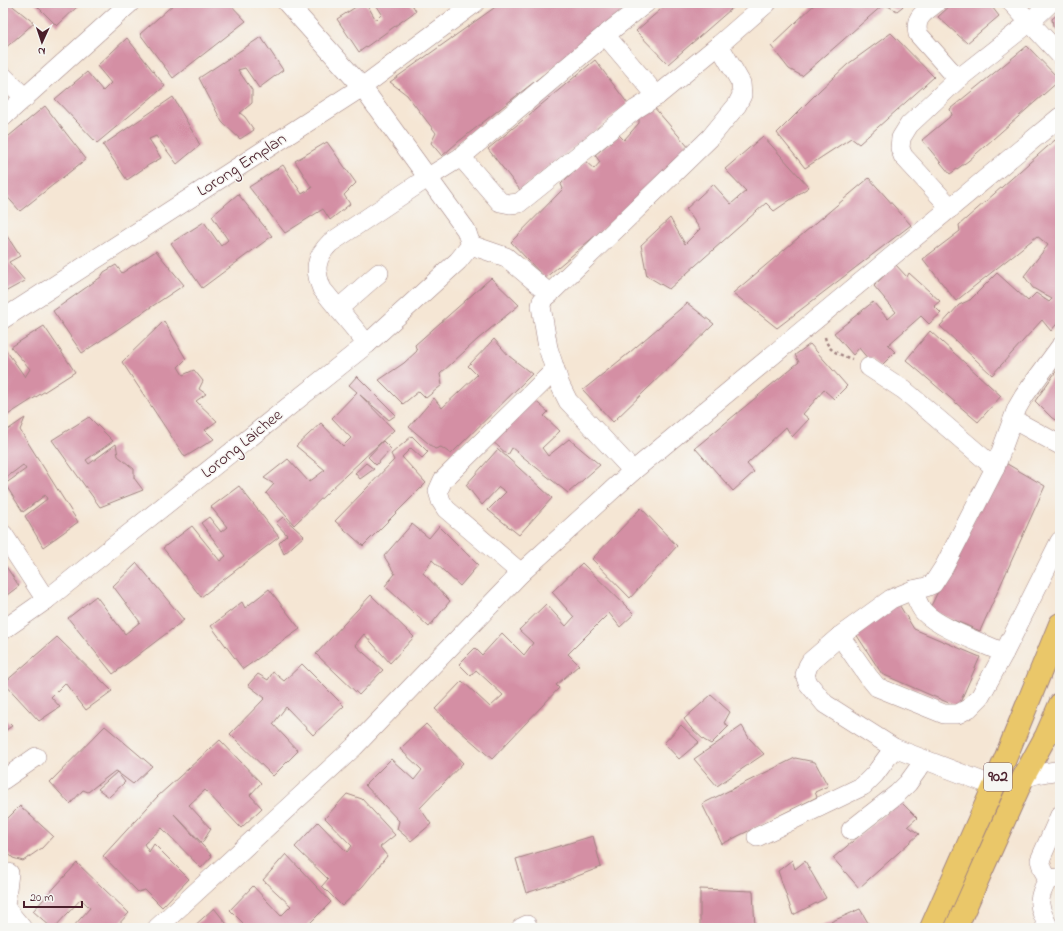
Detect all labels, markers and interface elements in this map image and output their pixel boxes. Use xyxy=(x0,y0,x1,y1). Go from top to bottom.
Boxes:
north arrow xyxy=(22,22,62,62)
text: N xyxy=(37,43,46,59)
street label: Lorong Emplan xyxy=(192,127,293,205)
street label: Lorong Laichee xyxy=(196,403,290,486)
road number: 902 xyxy=(984,763,1012,791)
scale bar xyxy=(24,883,82,909)
text: 20 m xyxy=(30,889,53,907)

